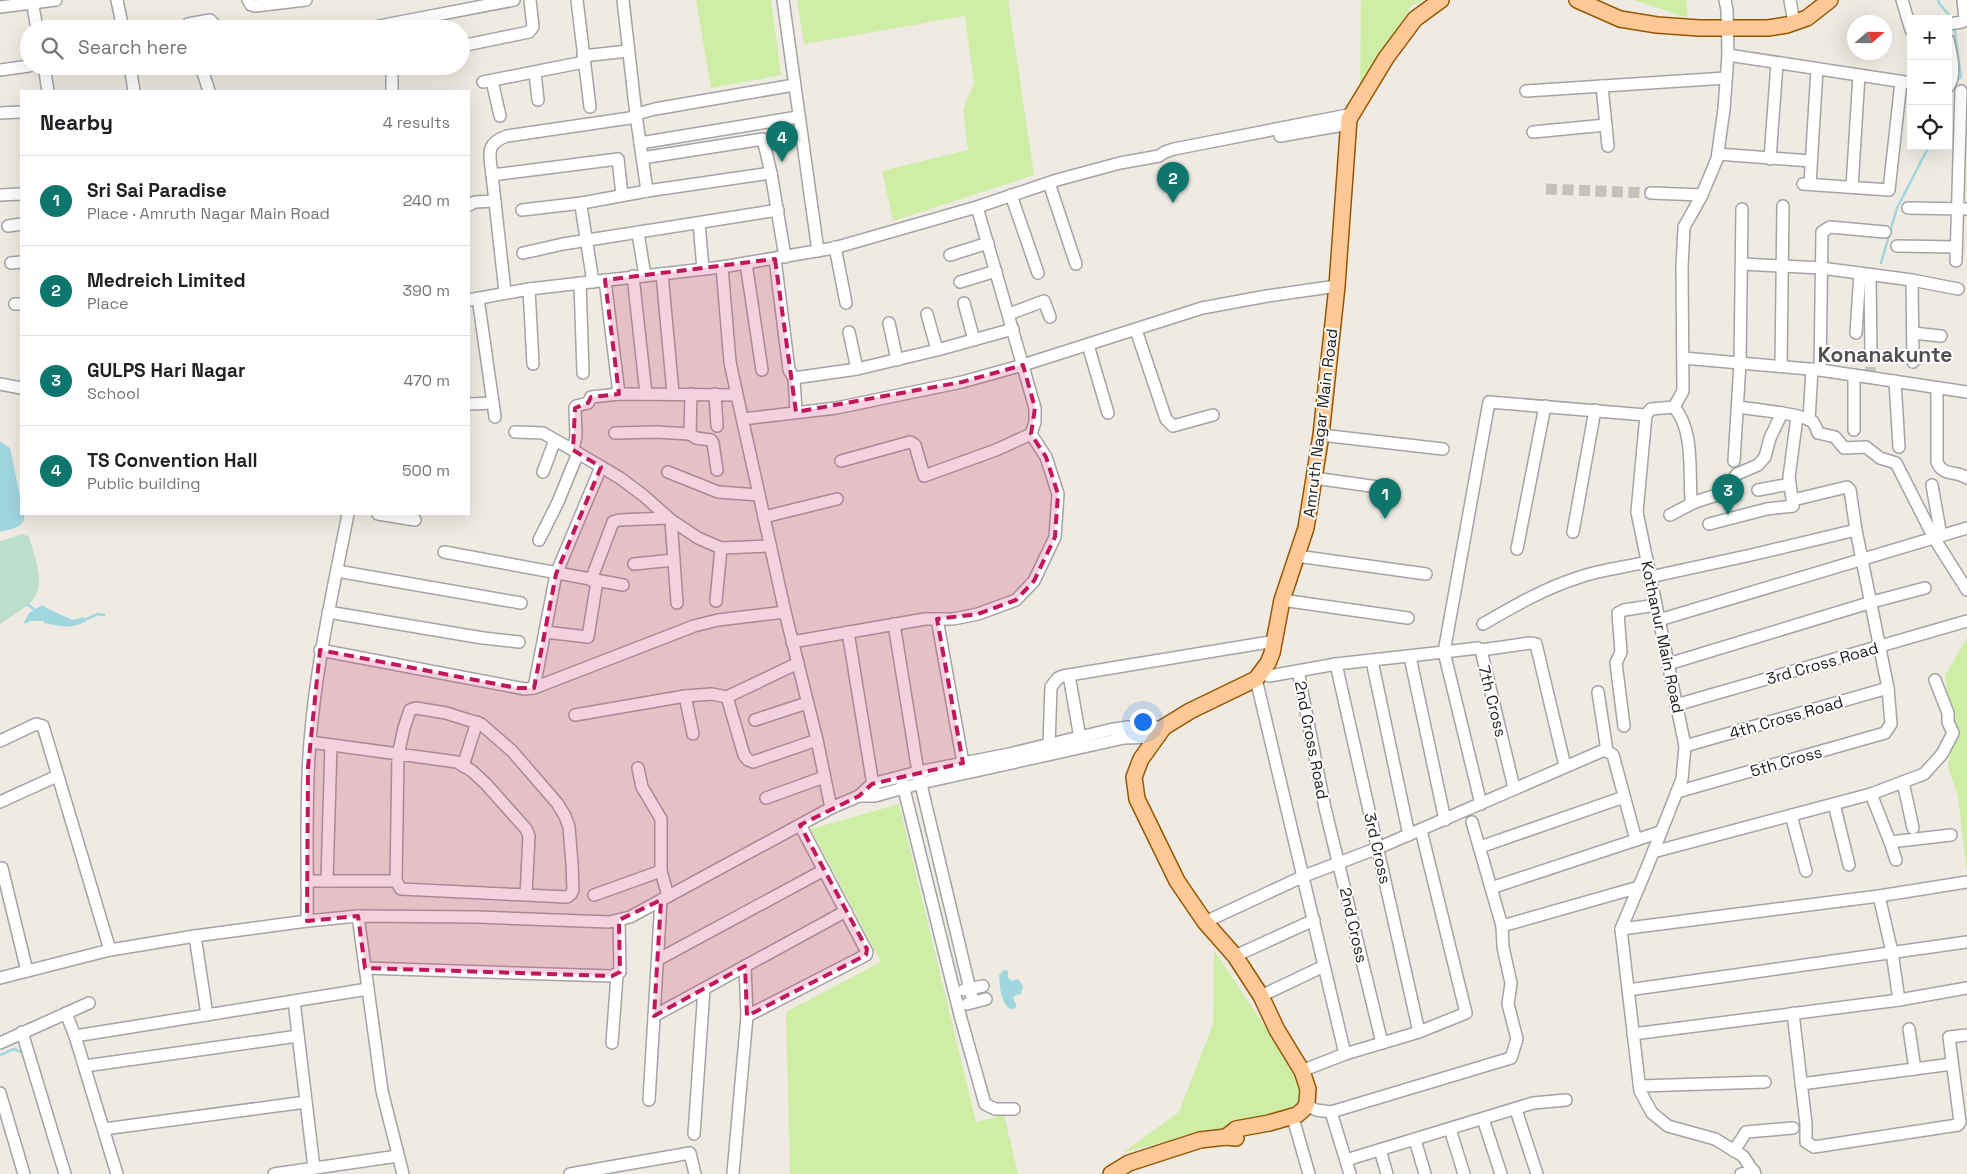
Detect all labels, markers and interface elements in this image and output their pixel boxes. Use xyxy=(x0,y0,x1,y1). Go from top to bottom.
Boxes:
north arrow xyxy=(1847,15,1892,60)
map controls xyxy=(1907,15,1952,150)
button: + xyxy=(1907,15,1952,60)
search box xyxy=(20,20,470,75)
icon: search xyxy=(38,34,66,62)
text: Search here xyxy=(78,35,188,60)
button: − xyxy=(1907,60,1952,105)
button: locate xyxy=(1907,105,1952,150)
text: Nearby xyxy=(40,109,113,136)
text: 4 results xyxy=(383,112,450,133)
pin: 4 xyxy=(766,121,798,162)
pin: 2 xyxy=(1157,162,1189,203)
text: Sri Sai Paradise xyxy=(87,178,227,203)
text: 1 xyxy=(52,190,60,211)
text: 240 m xyxy=(403,190,450,211)
text: Place · Amruth Nagar Main Road xyxy=(87,203,330,224)
text: Medreich Limited xyxy=(87,268,246,293)
text: 2 xyxy=(51,280,61,301)
text: 390 m xyxy=(402,280,450,301)
text: Place xyxy=(87,293,129,314)
street label: Amruth Nagar Main Road xyxy=(1298,327,1343,519)
district label: Konanakunte xyxy=(1818,341,1952,368)
text: GULPS Hari Nagar xyxy=(87,358,245,383)
text: 3 xyxy=(51,370,61,391)
text: 470 m xyxy=(403,370,450,391)
text: School xyxy=(87,383,140,404)
text: TS Convention Hall xyxy=(87,448,258,473)
text: 4 xyxy=(51,460,61,481)
text: 500 m xyxy=(402,460,450,481)
text: Public building xyxy=(87,473,200,494)
pin: 3 xyxy=(1712,474,1744,515)
pin: 1 xyxy=(1369,478,1401,519)
street label: Kothanur Main Road xyxy=(1636,559,1689,715)
street label: 3rd Cross Road xyxy=(1763,637,1881,690)
street label: 7th Cross xyxy=(1473,663,1512,739)
street label: 2nd Cross Road xyxy=(1290,679,1333,801)
street label: 4th Cross Road xyxy=(1727,691,1845,744)
your location xyxy=(1130,709,1156,735)
street label: 5th Cross xyxy=(1748,741,1824,782)
street label: 3rd Cross xyxy=(1359,810,1396,886)
street label: 2nd Cross xyxy=(1335,885,1372,965)

